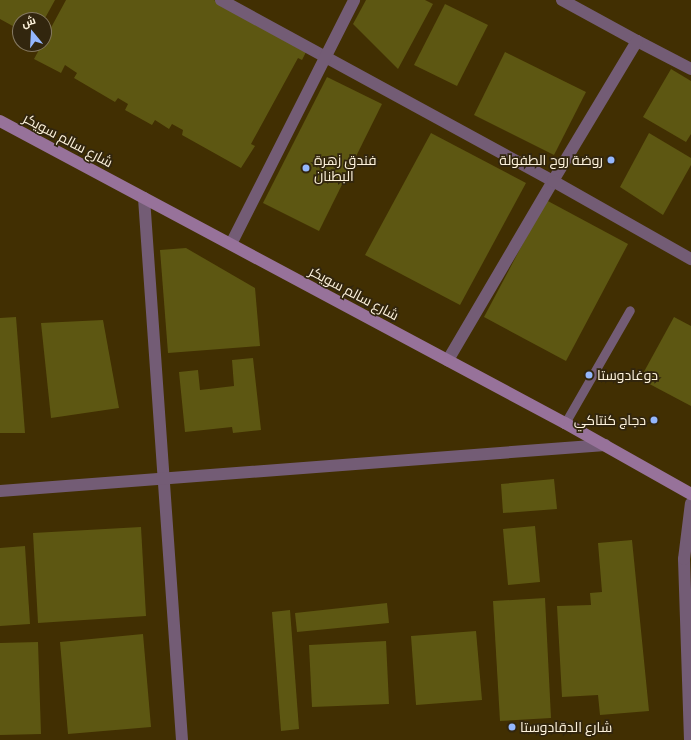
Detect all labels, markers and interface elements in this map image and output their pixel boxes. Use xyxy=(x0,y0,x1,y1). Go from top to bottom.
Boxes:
north arrow xyxy=(12,12,52,52)
text: ش xyxy=(20,13,37,30)
street label: شارع سالم سويكر xyxy=(20,109,116,171)
place label: فندق زهرة البطنان xyxy=(314,152,377,184)
place label: روضة روح الطفولة xyxy=(499,152,603,168)
marker: روضة روح الطفولة xyxy=(606,155,616,165)
marker: فندق زهرة البطنان xyxy=(301,163,311,173)
street label: شارع سالم سويكر xyxy=(306,262,402,324)
place label: دوغادوستا xyxy=(597,367,658,383)
marker: دوغادوستا xyxy=(584,370,594,380)
place label: دجاج كنتاكي xyxy=(574,412,646,428)
marker: دجاج كنتاكي xyxy=(649,415,659,425)
place label: شارع الدقادوستا xyxy=(520,719,612,735)
marker: شارع الدقادوستا xyxy=(507,722,517,732)

